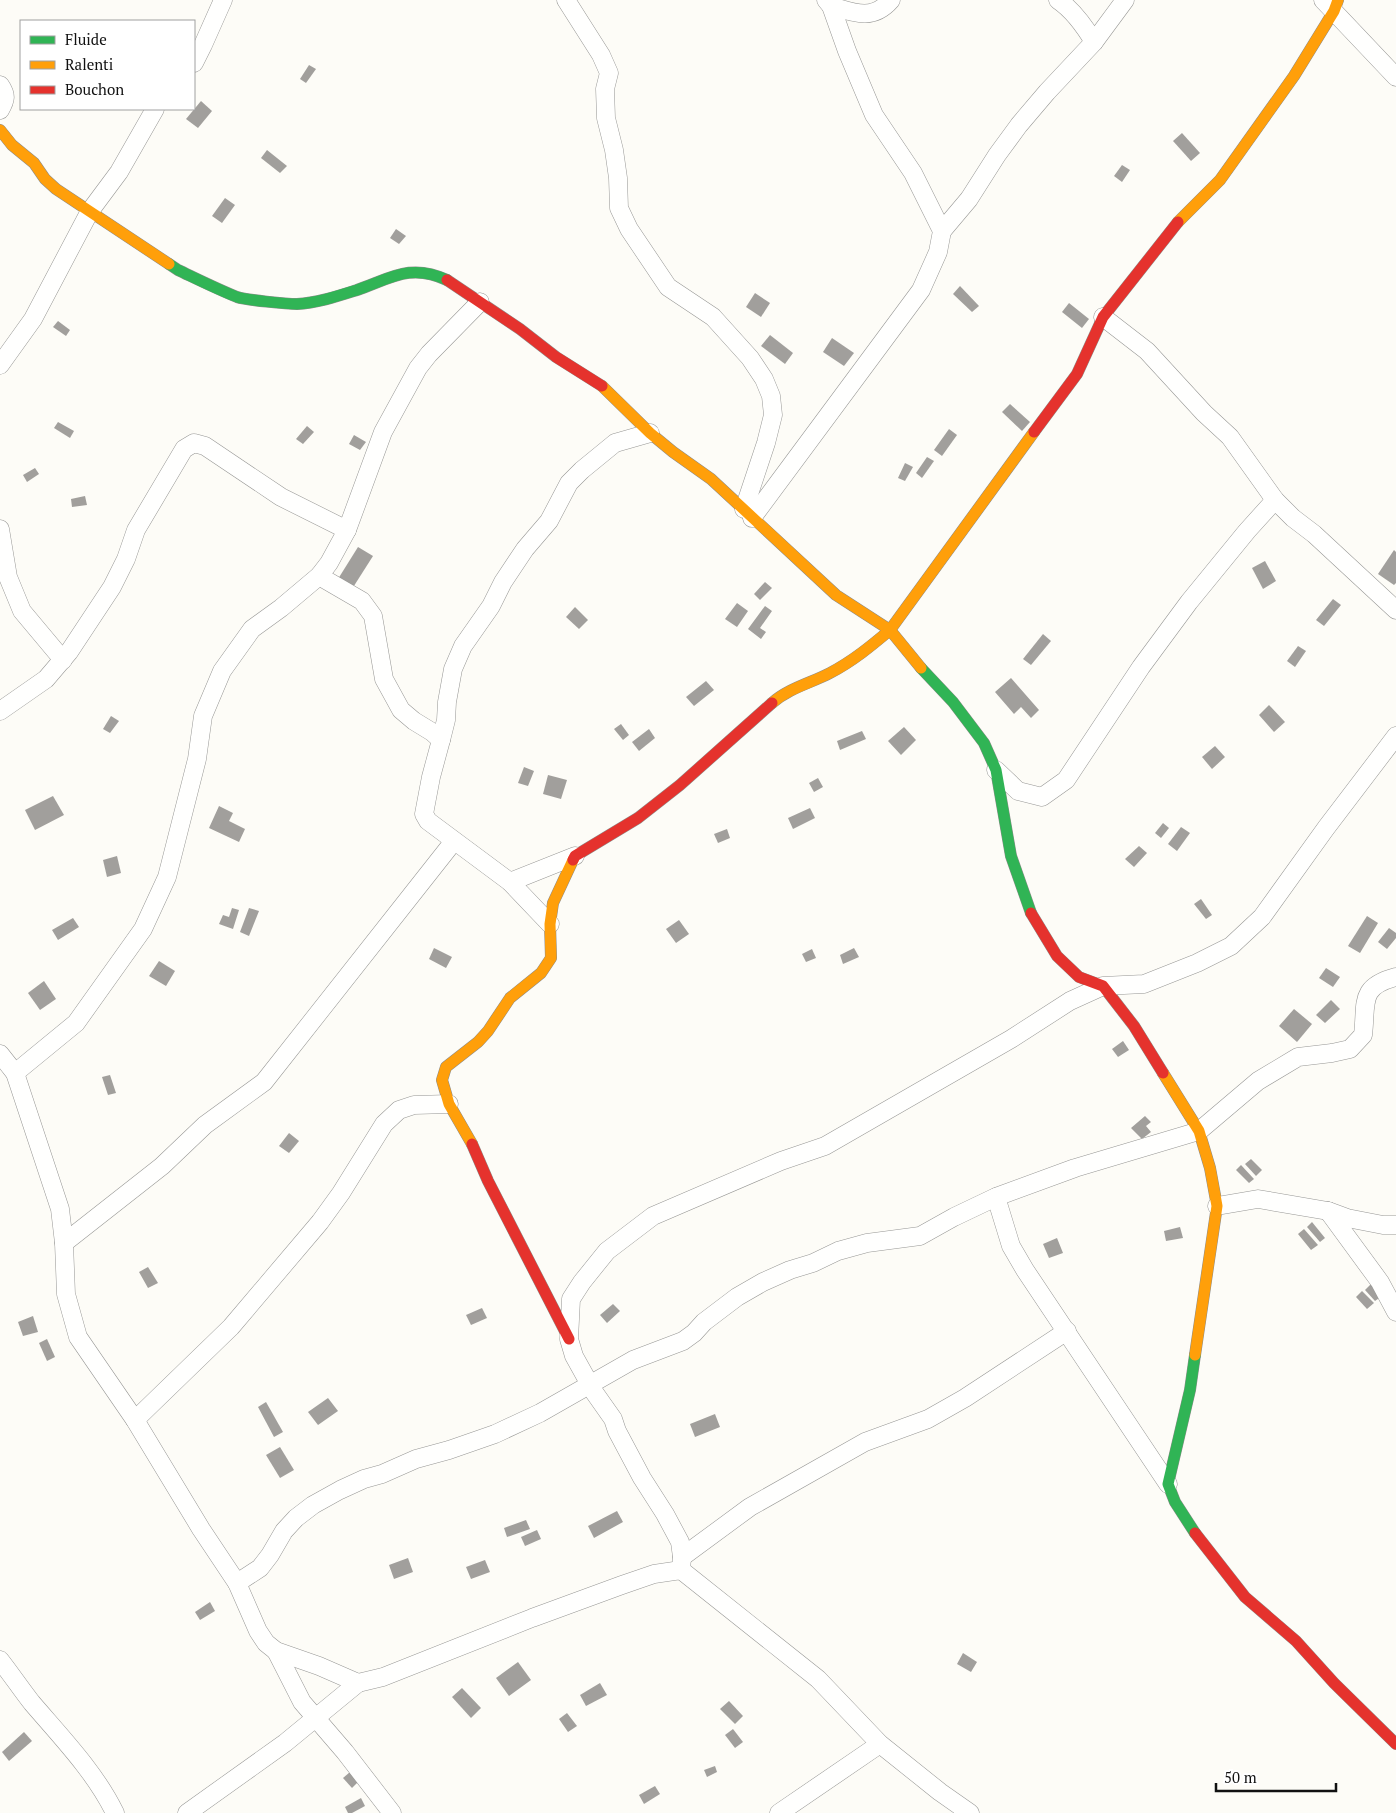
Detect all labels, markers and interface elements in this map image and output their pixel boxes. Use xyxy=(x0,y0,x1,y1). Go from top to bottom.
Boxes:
legend xyxy=(20,20,195,110)
text: Fluide xyxy=(65,29,107,49)
text: Ralenti xyxy=(65,54,113,74)
text: Bouchon xyxy=(65,79,124,99)
scale bar xyxy=(1216,1760,1336,1792)
text: 50 m xyxy=(1224,1767,1257,1787)

